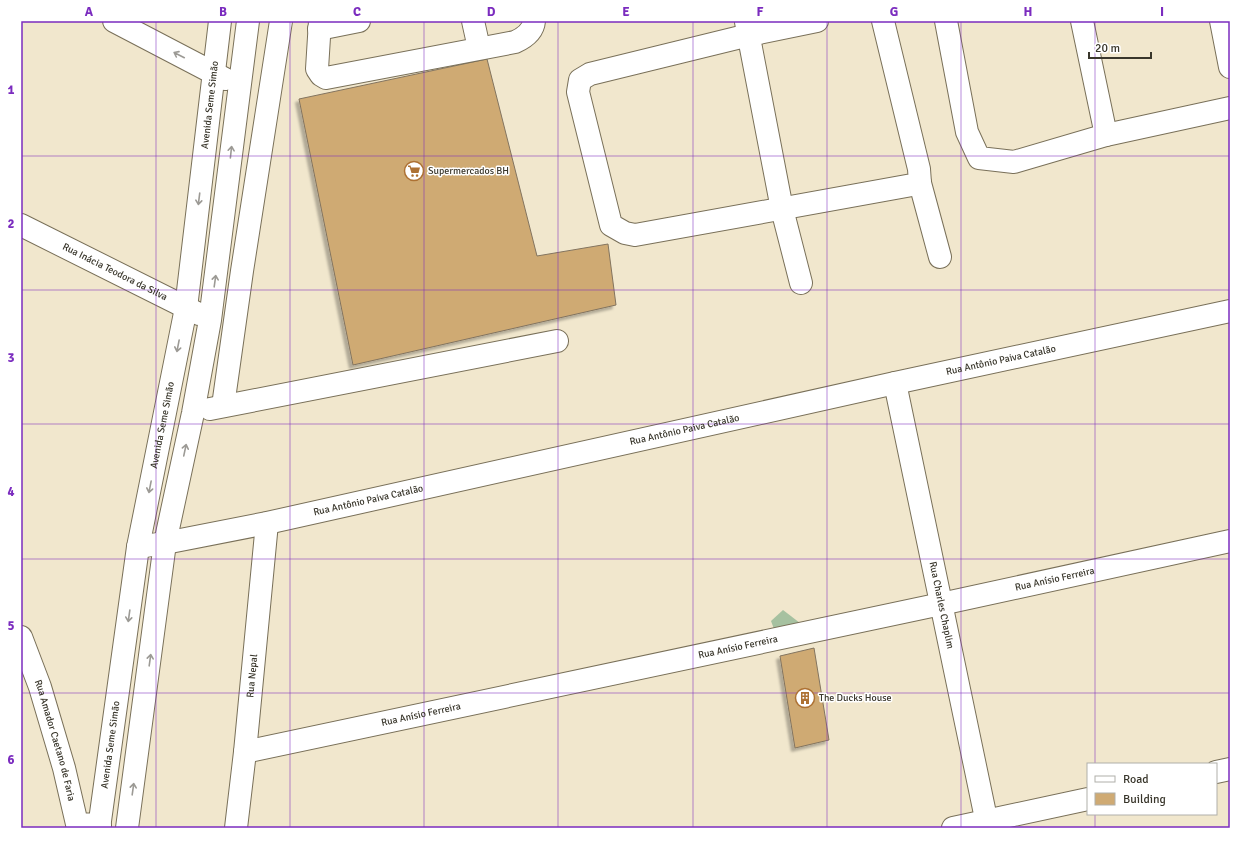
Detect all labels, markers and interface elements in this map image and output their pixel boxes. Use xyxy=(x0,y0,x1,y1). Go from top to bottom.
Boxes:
text: A xyxy=(85,4,94,20)
text: B xyxy=(219,4,227,20)
text: C xyxy=(353,4,361,20)
text: D xyxy=(487,4,496,20)
text: E xyxy=(622,4,630,20)
text: F xyxy=(757,4,764,20)
text: G xyxy=(890,4,898,20)
text: H xyxy=(1024,4,1032,20)
text: I xyxy=(1160,4,1164,20)
scale bar xyxy=(1089,34,1151,60)
text: 20 m xyxy=(1095,41,1120,56)
one-way arrow xyxy=(174,51,186,58)
street label: Avenida Seme Simão xyxy=(199,60,221,150)
text: 1 xyxy=(7,82,15,98)
one-way arrow xyxy=(227,146,235,159)
supermarket icon: Supermercados BH xyxy=(403,160,425,182)
place label: Supermercados BH xyxy=(428,165,509,177)
one-way arrow xyxy=(195,192,203,205)
text: 2 xyxy=(7,216,15,232)
street label: Rua Inácia Teodora da Silva xyxy=(60,241,169,303)
one-way arrow xyxy=(211,275,219,288)
one-way arrow xyxy=(174,339,182,352)
street label: Rua Antônio Paiva Catalão xyxy=(945,343,1057,378)
text: 3 xyxy=(7,350,15,366)
street label: Avenida Seme Simão xyxy=(148,381,177,470)
street label: Rua Antônio Paiva Catalão xyxy=(628,412,741,448)
one-way arrow xyxy=(181,443,189,456)
one-way arrow xyxy=(146,481,154,494)
street label: Rua Antônio Paiva Catalão xyxy=(312,482,424,518)
text: 4 xyxy=(7,484,15,500)
street label: Rua Charles Chaplim xyxy=(926,561,956,650)
street label: Rua Anísio Ferreira xyxy=(1014,565,1096,594)
one-way arrow xyxy=(125,609,133,622)
text: 5 xyxy=(7,618,15,634)
street label: Rua Anísio Ferreira xyxy=(697,633,779,661)
street label: Rua Nepal xyxy=(244,653,260,698)
one-way arrow xyxy=(146,654,154,667)
street label: Rua Amador Caetano de Faria xyxy=(32,678,78,802)
building icon: The Ducks House xyxy=(794,687,816,709)
place label: The Ducks House xyxy=(819,692,892,704)
street label: Avenida Seme Simão xyxy=(99,700,123,789)
street label: Rua Anísio Ferreira xyxy=(380,700,462,729)
text: 6 xyxy=(7,752,15,768)
legend xyxy=(1087,763,1217,815)
text: Road xyxy=(1123,772,1149,787)
one-way arrow xyxy=(129,783,136,796)
text: Building xyxy=(1123,792,1166,807)

